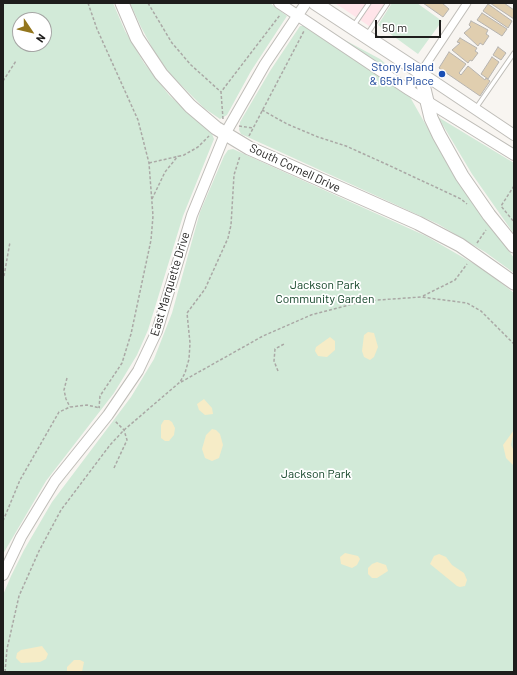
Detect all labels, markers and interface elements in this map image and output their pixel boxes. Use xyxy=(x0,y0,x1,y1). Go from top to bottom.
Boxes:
north arrow xyxy=(12,12,52,52)
scale bar xyxy=(377,12,443,38)
text: 50 m xyxy=(382,20,407,34)
text: N xyxy=(34,32,49,45)
place label: Stony Island & 65th Place xyxy=(370,60,434,88)
marker: Stony Island & 65th Place xyxy=(437,69,447,79)
street label: South Cornell Drive xyxy=(247,141,343,195)
street label: East Marquette Drive xyxy=(147,230,193,338)
park label: Jackson Park Community Garden xyxy=(275,278,375,306)
park label: Jackson Park xyxy=(281,467,351,481)

